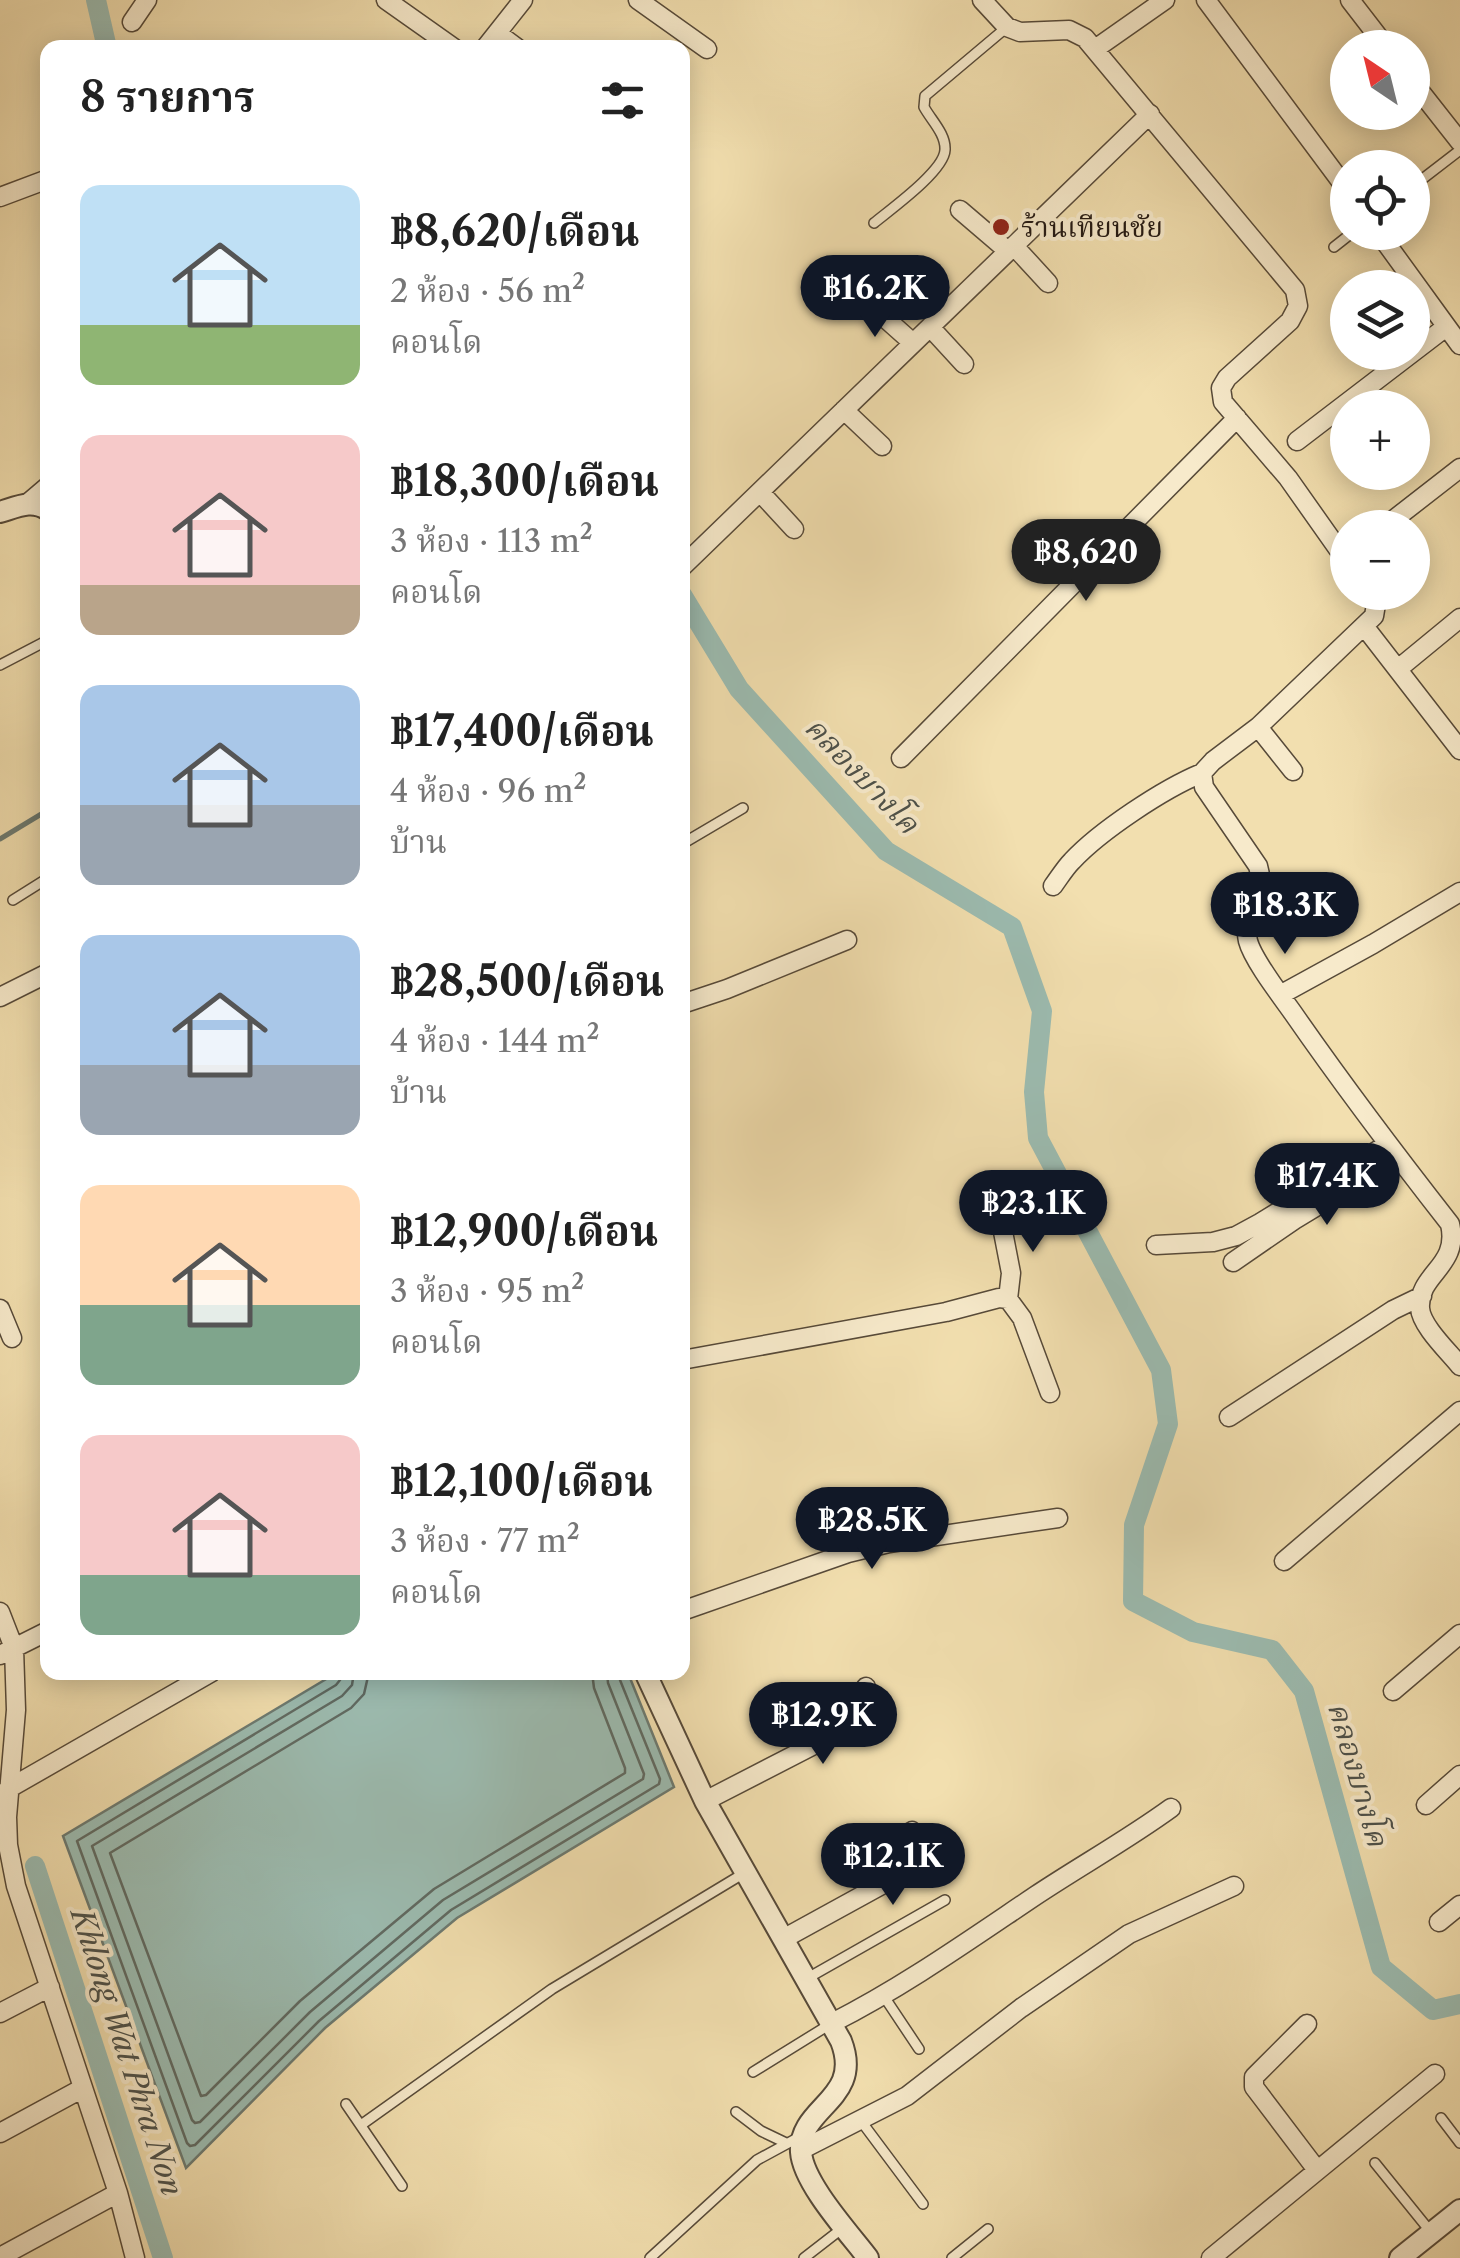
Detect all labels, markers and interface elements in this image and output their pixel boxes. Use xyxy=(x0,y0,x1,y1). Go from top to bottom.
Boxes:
north arrow xyxy=(1330,30,1430,130)
map controls xyxy=(1330,30,1430,610)
text: 8 รายการ xyxy=(80,71,255,123)
icon: filters xyxy=(595,73,650,128)
button: locate xyxy=(1330,150,1430,250)
text: ฿8,620/เดือน xyxy=(390,205,639,257)
place label: ร้านเทียนชัย xyxy=(1021,210,1163,244)
marker: ร้านเทียนชัย xyxy=(990,216,1012,238)
icon: home xyxy=(160,225,280,345)
pin: ฿16.2K xyxy=(794,255,956,340)
text: ฿16.2K xyxy=(823,268,927,307)
button: layers xyxy=(1330,270,1430,370)
text: 2 ห้อง · 56 m² xyxy=(390,271,585,310)
text: คอนโด xyxy=(390,322,483,361)
button: + xyxy=(1330,390,1430,490)
text: ฿18,300/เดือน xyxy=(390,455,659,507)
icon: home xyxy=(160,475,280,595)
button: − xyxy=(1330,510,1430,610)
pin: ฿8,620 xyxy=(1005,519,1167,604)
text: 3 ห้อง · 113 m² xyxy=(390,521,593,560)
text: ฿8,620 xyxy=(1034,532,1138,571)
text: คอนโด xyxy=(390,572,483,611)
text: ฿17,400/เดือน xyxy=(390,705,654,757)
water label: คลองบางโค xyxy=(797,707,929,842)
icon: home xyxy=(160,725,280,845)
text: 4 ห้อง · 96 m² xyxy=(390,771,587,810)
text: บ้าน xyxy=(390,822,447,861)
pin: ฿18.3K xyxy=(1204,872,1366,957)
text: ฿18.3K xyxy=(1233,885,1337,924)
text: ฿28,500/เดือน xyxy=(390,955,664,1007)
icon: home xyxy=(160,975,280,1095)
text: 4 ห้อง · 144 m² xyxy=(390,1021,600,1060)
text: บ้าน xyxy=(390,1072,447,1111)
pin: ฿17.4K xyxy=(1246,1143,1408,1228)
text: ฿17.4K xyxy=(1277,1156,1377,1195)
pin: ฿23.1K xyxy=(952,1170,1114,1255)
text: ฿23.1K xyxy=(981,1183,1085,1222)
text: ฿12,900/เดือน xyxy=(390,1205,658,1257)
icon: home xyxy=(160,1225,280,1345)
text: 3 ห้อง · 95 m² xyxy=(390,1271,584,1310)
text: คอนโด xyxy=(390,1322,483,1361)
text: ฿12,100/เดือน xyxy=(390,1455,653,1507)
icon: home xyxy=(160,1475,280,1595)
pin: ฿28.5K xyxy=(791,1487,953,1572)
text: ฿28.5K xyxy=(818,1500,926,1539)
text: 3 ห้อง · 77 m² xyxy=(390,1521,580,1560)
text: คอนโด xyxy=(390,1572,483,1611)
pin: ฿12.9K xyxy=(742,1682,904,1767)
text: ฿12.9K xyxy=(771,1695,875,1734)
water label: คลองบางโค xyxy=(1320,1697,1398,1851)
pin: ฿12.1K xyxy=(812,1823,974,1908)
text: ฿12.1K xyxy=(843,1836,943,1875)
water label: Khlong Wat Phra Non xyxy=(62,1902,191,2201)

